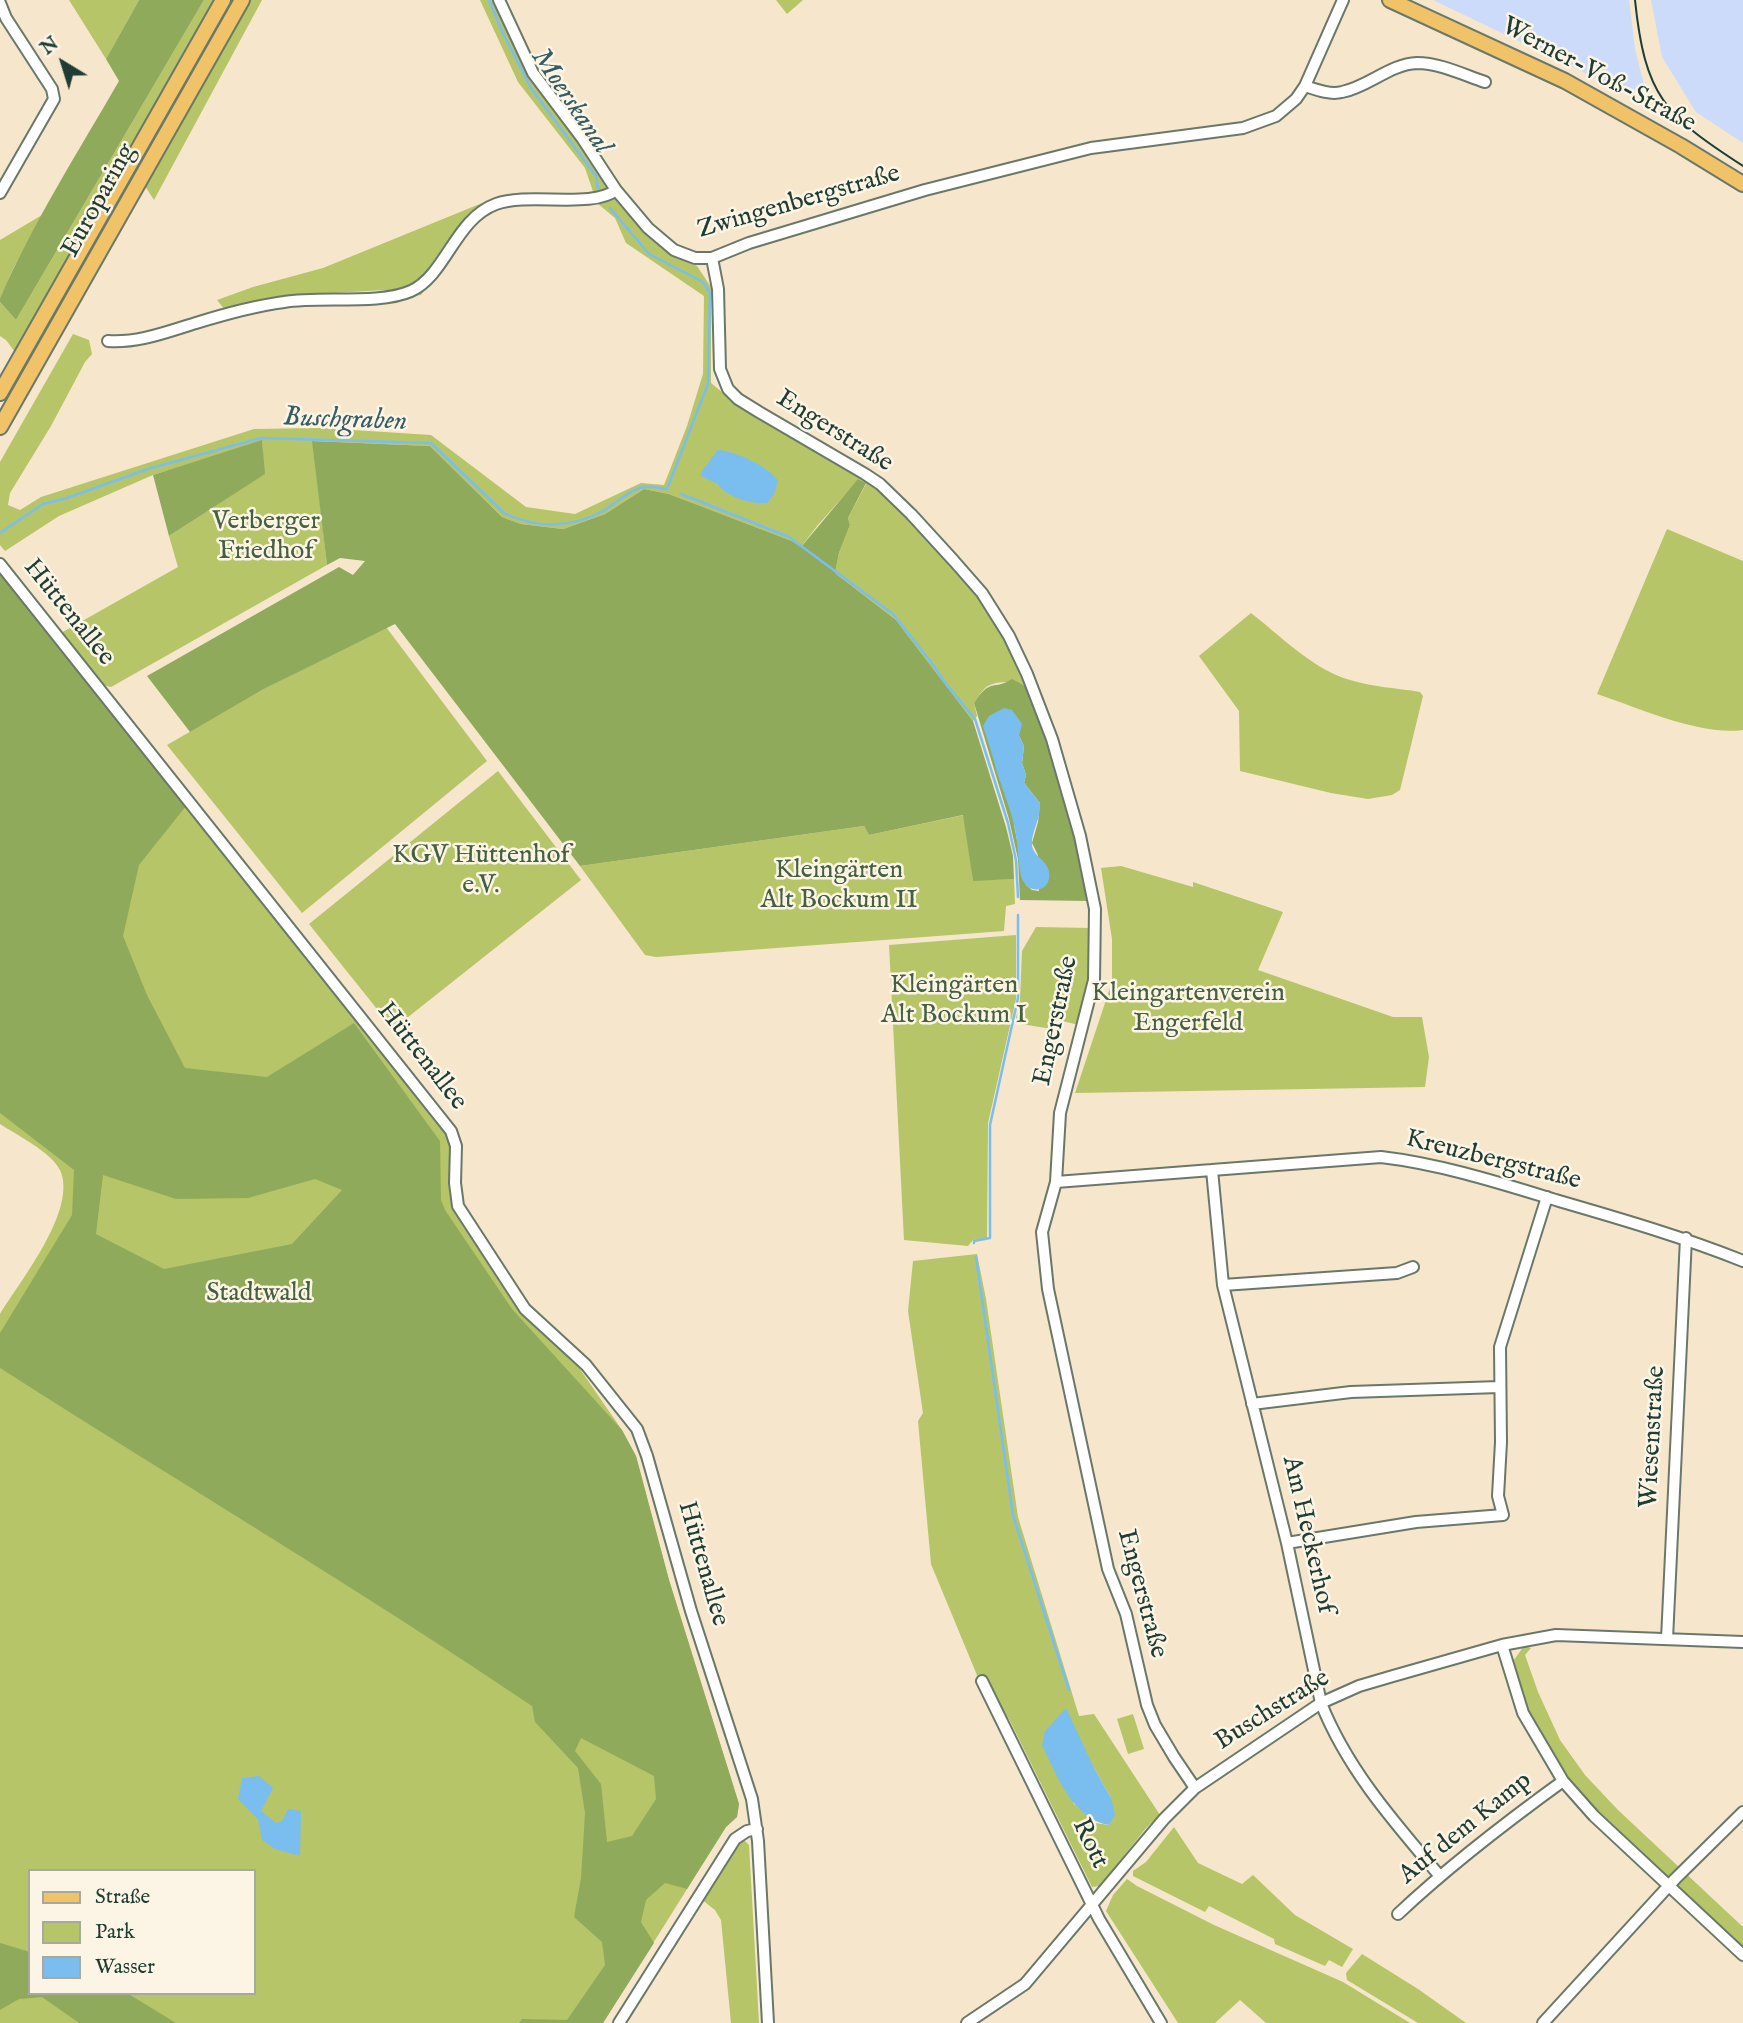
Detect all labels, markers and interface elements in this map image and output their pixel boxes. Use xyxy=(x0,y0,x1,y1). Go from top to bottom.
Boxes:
street label: Werner-Voß-Straße xyxy=(1495,12,1701,140)
north arrow xyxy=(28,28,98,98)
text: N xyxy=(36,32,64,61)
water label: Moerskanal xyxy=(522,43,618,161)
street label: Europaring xyxy=(56,139,144,263)
street label: Zwingenbergstraße xyxy=(694,159,904,247)
street label: Engerstraße xyxy=(770,384,898,480)
water label: Buschgraben xyxy=(282,402,408,440)
park label: Verberger Friedhof xyxy=(212,507,320,568)
street label: Hüttenallee xyxy=(16,553,120,673)
park label: KGV Hüttenhof e.V. xyxy=(392,841,570,903)
park label: Kleingärten Alt Bockum II xyxy=(760,856,918,917)
street label: Engerstraße xyxy=(1028,953,1086,1089)
park label: Kleingärten Alt Bockum I xyxy=(881,971,1027,1032)
park label: Kleingartenverein Engerfeld xyxy=(1091,979,1285,1040)
street label: Hüttenallee xyxy=(369,997,473,1117)
street label: Kreuzbergstraße xyxy=(1402,1124,1584,1198)
park label: Stadtwald xyxy=(206,1279,312,1311)
street label: Wiesenstraße xyxy=(1635,1365,1673,1509)
street label: Am Heckerhof xyxy=(1274,1453,1340,1617)
street label: Hüttenallee xyxy=(669,1498,735,1630)
street label: Engerstraße xyxy=(1109,1526,1173,1662)
street label: Buschstraße xyxy=(1210,1664,1336,1758)
street label: Auf dem Kamp xyxy=(1393,1766,1539,1892)
street label: Rott xyxy=(1064,1814,1114,1874)
legend xyxy=(28,1869,256,1995)
text: Straße xyxy=(95,1884,150,1911)
text: Park xyxy=(95,1919,135,1946)
text: Wasser xyxy=(95,1954,155,1981)

